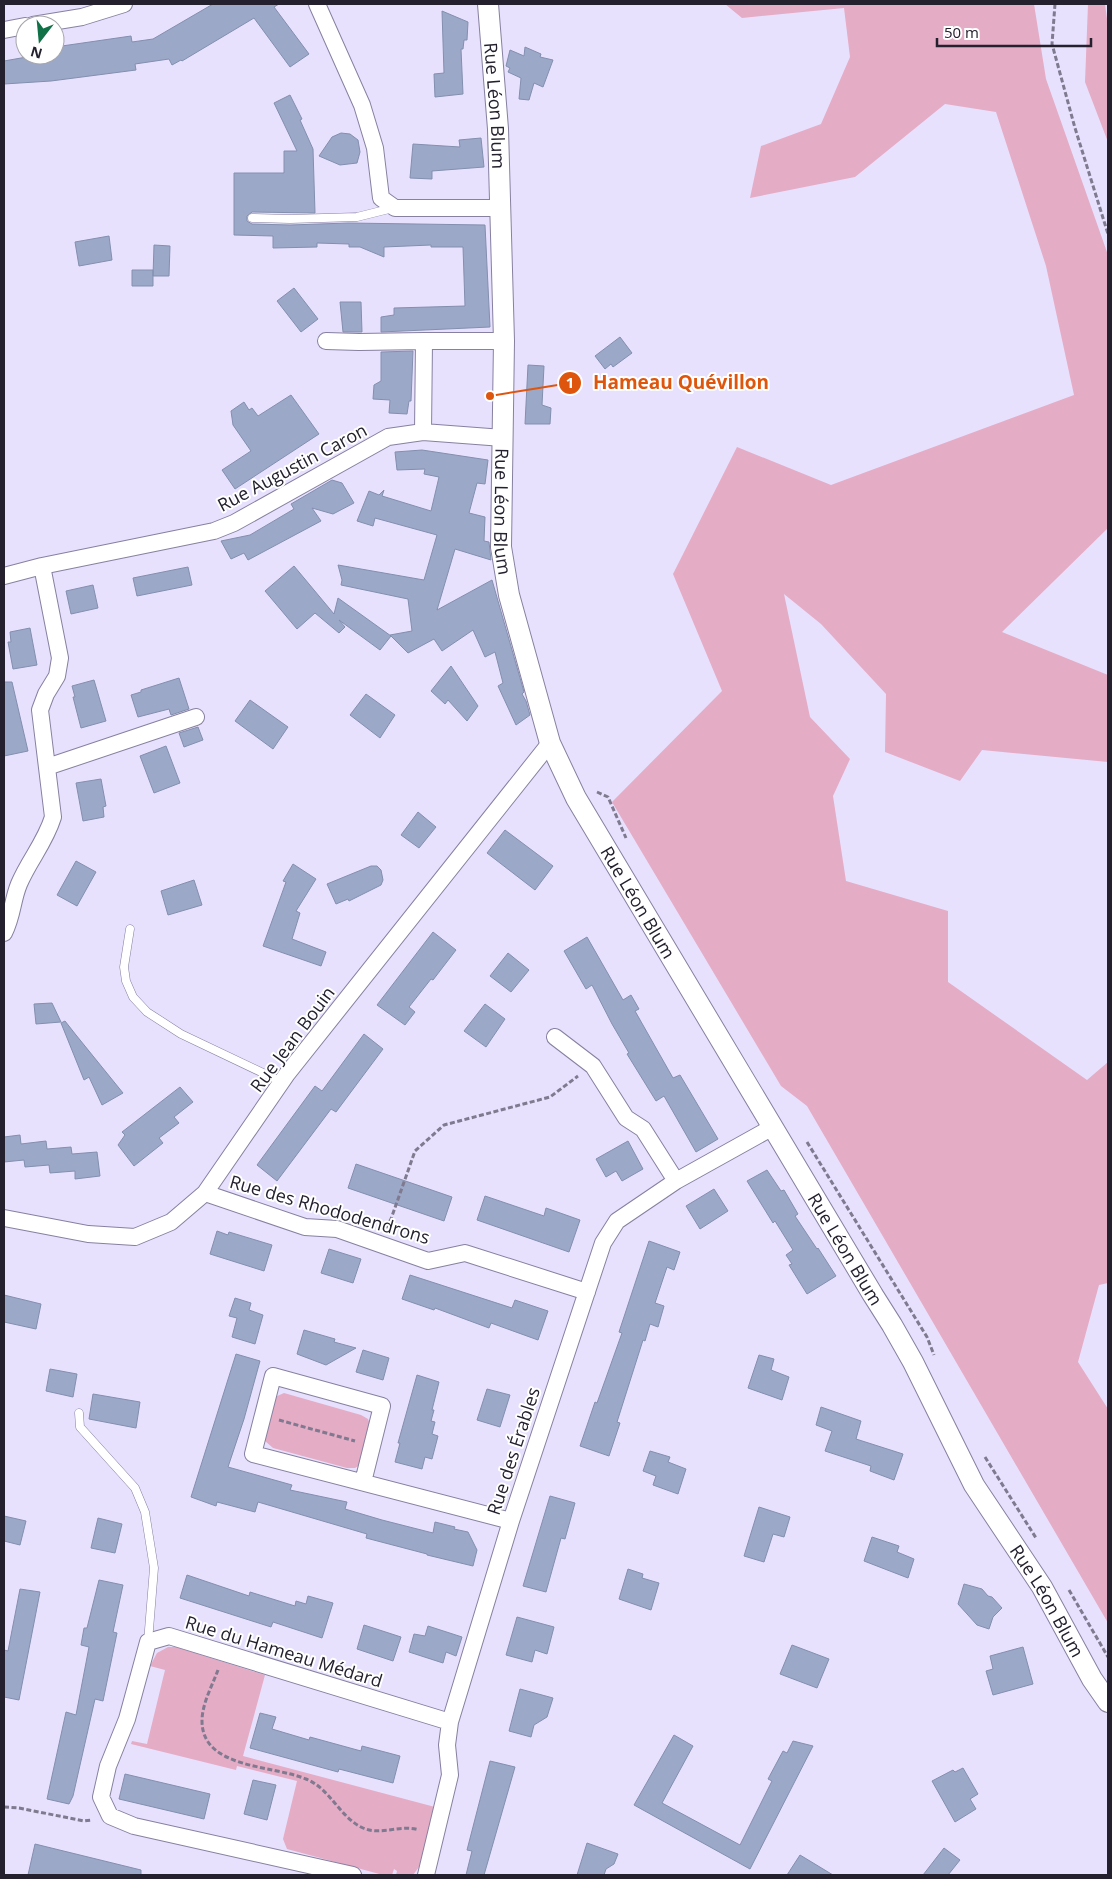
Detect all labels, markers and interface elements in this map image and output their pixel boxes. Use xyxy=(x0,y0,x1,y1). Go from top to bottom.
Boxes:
north arrow xyxy=(15,15,65,65)
scale bar xyxy=(937,15,1091,47)
text: 50 m xyxy=(944,22,979,42)
street label: Rue Léon Blum xyxy=(479,41,511,169)
text: N xyxy=(28,42,44,64)
callout: Hameau Quévillon xyxy=(558,366,779,400)
text: Hameau Quévillon xyxy=(593,369,769,395)
text: 1 xyxy=(566,372,574,392)
street label: Rue Augustin Caron xyxy=(213,417,371,517)
street label: Rue Léon Blum xyxy=(489,448,517,577)
street label: Rue Léon Blum xyxy=(595,842,681,963)
street label: Rue Jean Bouin xyxy=(244,981,340,1097)
street label: Rue des Rhododendrons xyxy=(227,1169,433,1249)
street label: Rue Léon Blum xyxy=(803,1188,888,1310)
street label: Rue des Érables xyxy=(481,1384,545,1518)
street label: Rue Léon Blum xyxy=(1005,1540,1090,1661)
street label: Rue du Hameau Médard xyxy=(182,1610,386,1692)

